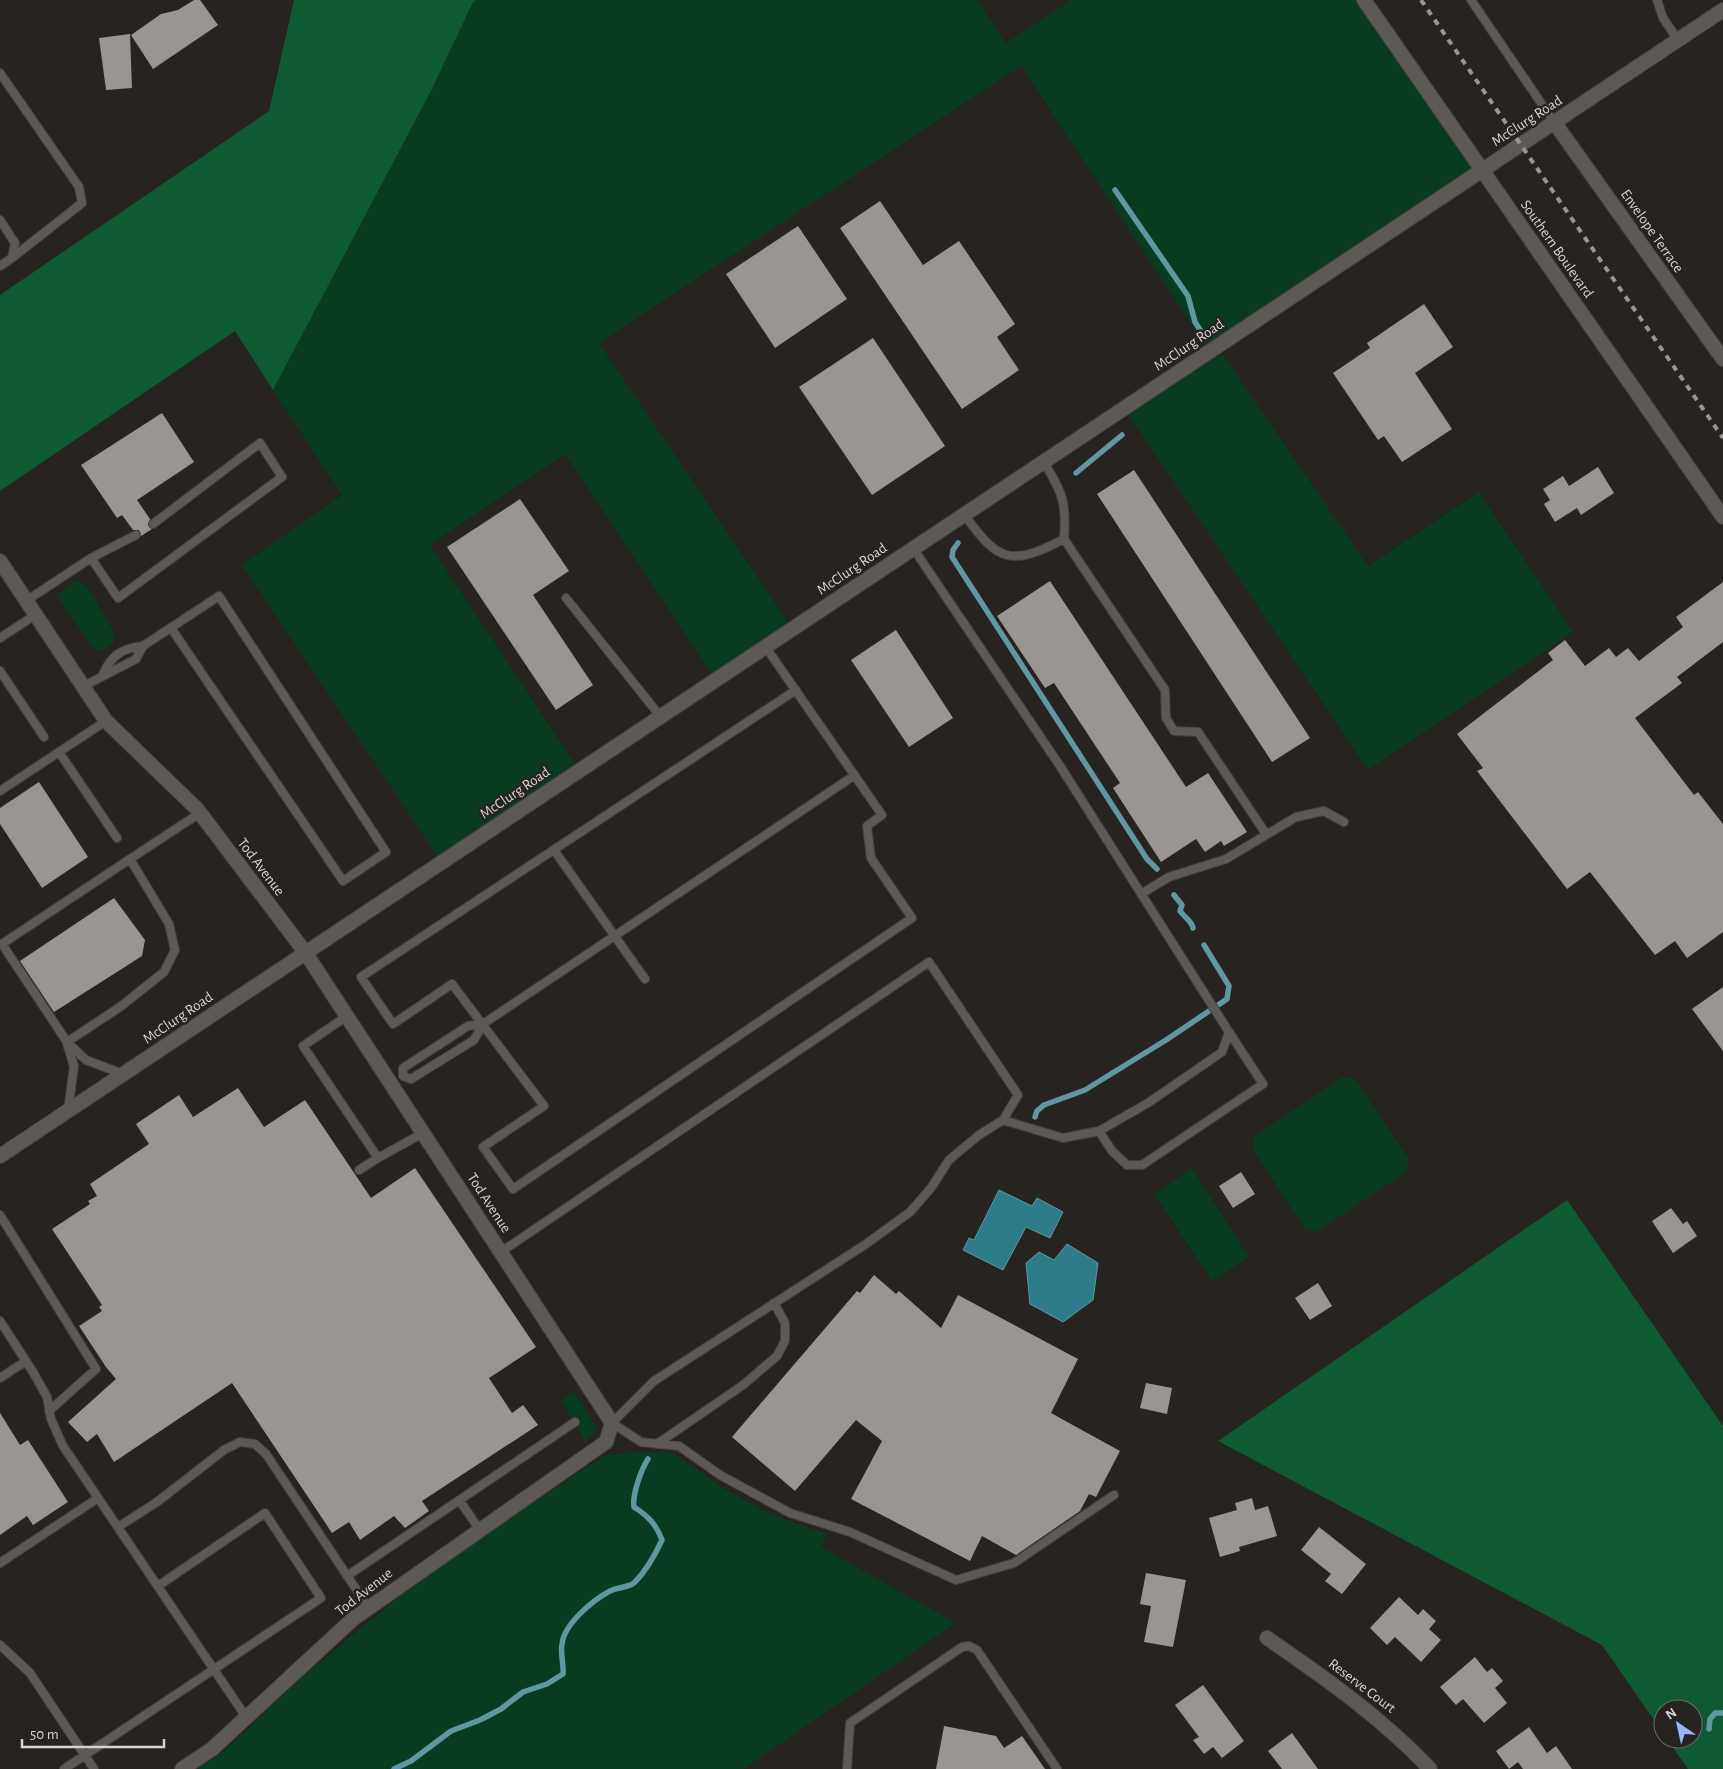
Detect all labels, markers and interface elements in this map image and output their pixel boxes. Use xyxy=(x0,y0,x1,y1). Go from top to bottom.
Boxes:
street label: McClurg Road xyxy=(1489,93,1565,149)
street label: Envelope Terrace xyxy=(1618,187,1686,276)
street label: Southern Boulevard xyxy=(1518,197,1596,301)
street label: McClurg Road xyxy=(1151,316,1227,374)
street label: McClurg Road xyxy=(814,540,890,598)
street label: McClurg Road xyxy=(477,764,553,822)
street label: Tod Avenue xyxy=(235,835,287,899)
street label: McClurg Road xyxy=(140,989,216,1047)
street label: Tod Avenue xyxy=(464,1171,514,1236)
street label: Tod Avenue xyxy=(333,1565,395,1619)
street label: Reserve Court xyxy=(1326,1656,1399,1716)
north arrow xyxy=(1653,1699,1703,1749)
text: N xyxy=(1663,1706,1679,1723)
scale bar xyxy=(22,1716,165,1748)
text: 50 m xyxy=(30,1727,59,1742)

